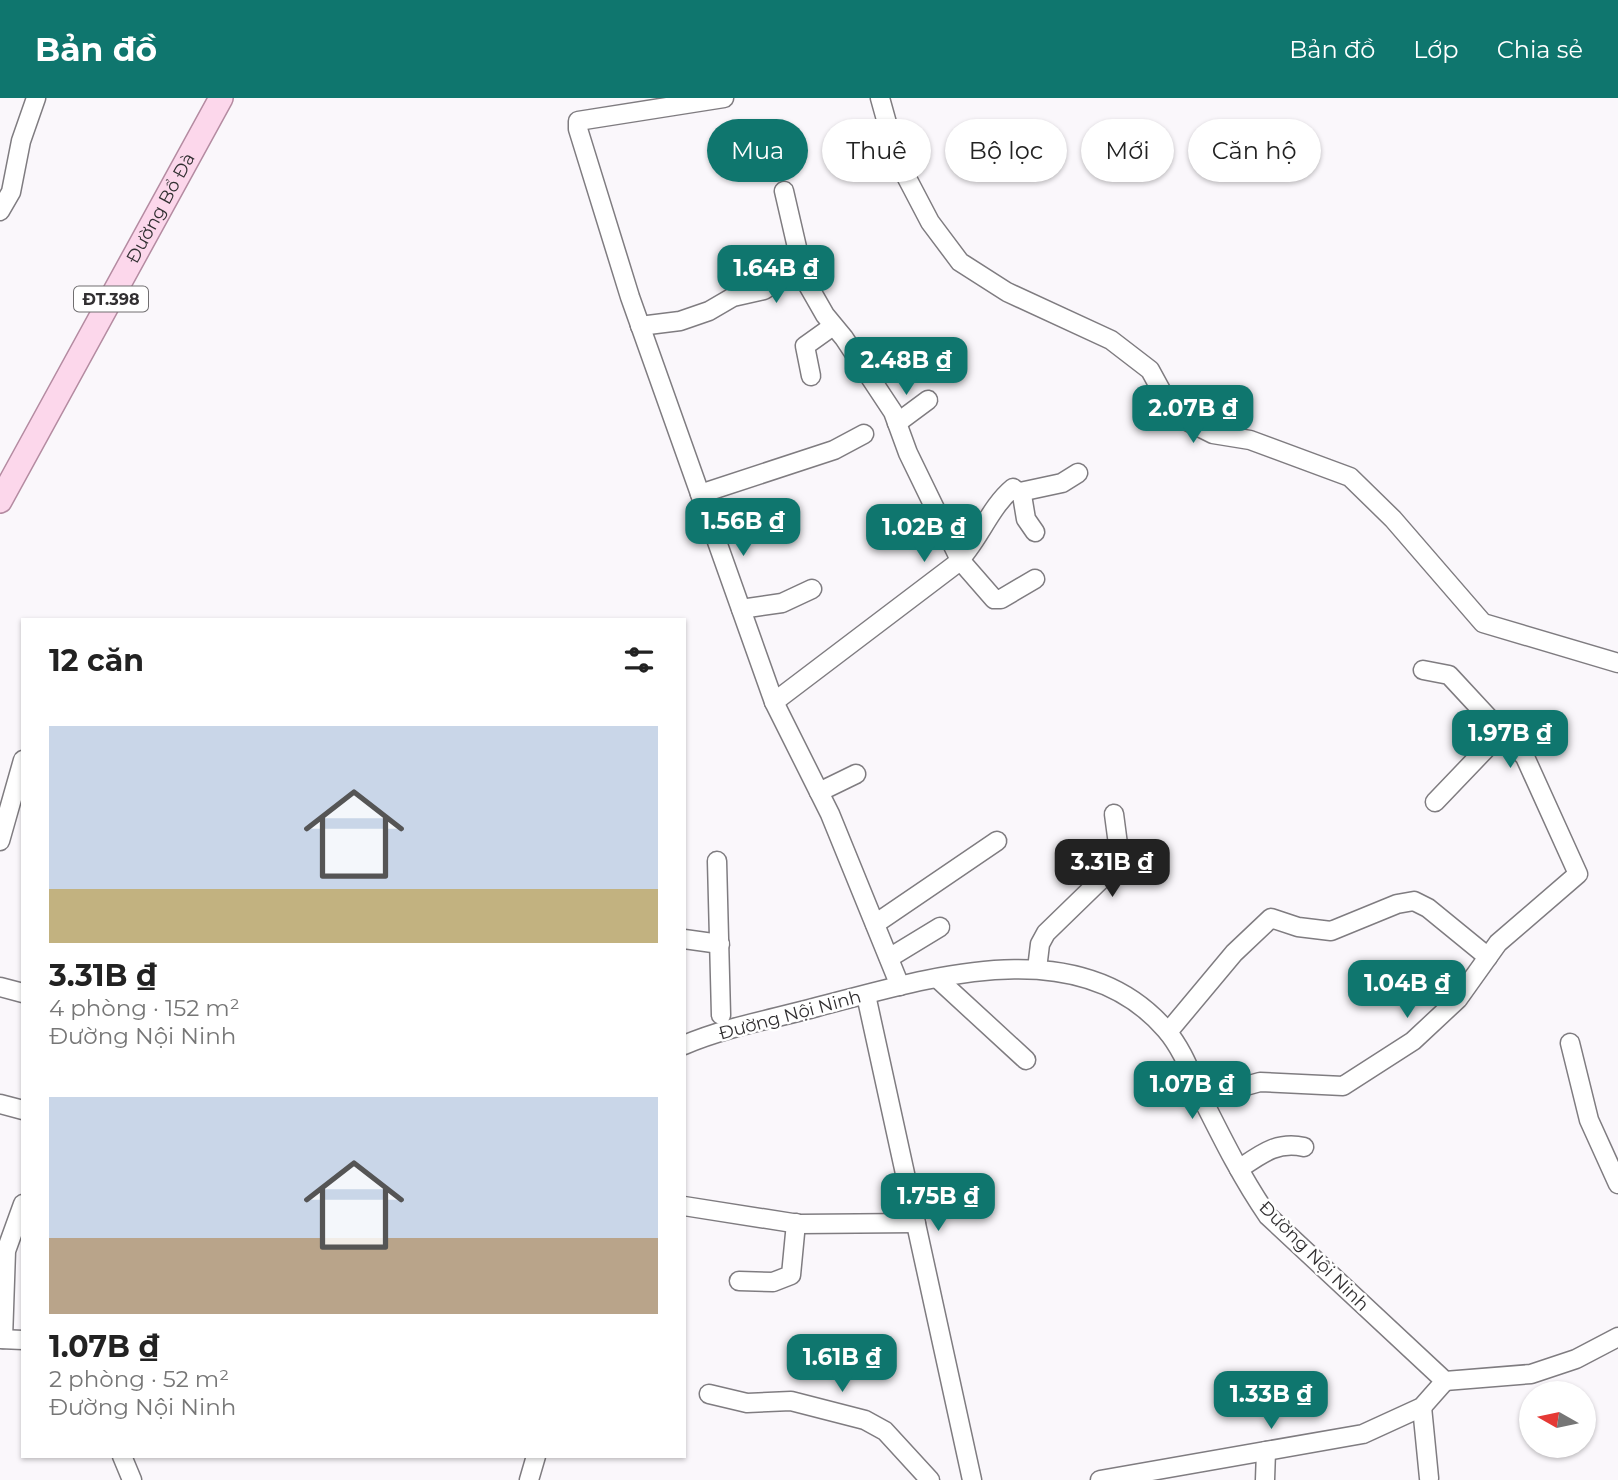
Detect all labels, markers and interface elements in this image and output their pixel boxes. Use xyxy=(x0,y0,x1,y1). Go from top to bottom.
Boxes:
text: Bản đồ xyxy=(35,29,157,69)
text: Bản đồ xyxy=(1289,35,1375,64)
text: Lớp xyxy=(1413,35,1459,64)
text: Chia sẻ xyxy=(1497,35,1583,64)
chip: Mua xyxy=(707,119,808,182)
chip: Thuê xyxy=(822,119,931,182)
chip: Bộ lọc xyxy=(945,119,1067,182)
chip: Mới xyxy=(1081,119,1174,182)
chip: Căn hộ xyxy=(1188,119,1321,182)
street label: Đường Bổ Đà xyxy=(121,149,200,267)
pin: 1.64B ₫ xyxy=(711,246,841,305)
text: 1.64B ₫ xyxy=(733,254,819,282)
road number: ĐT.398 xyxy=(74,286,148,312)
pin: 2.48B ₫ xyxy=(841,338,971,397)
text: 2.48B ₫ xyxy=(860,346,952,374)
pin: 2.07B ₫ xyxy=(1128,386,1258,445)
text: 2.07B ₫ xyxy=(1148,394,1238,422)
pin: 1.56B ₫ xyxy=(678,498,808,558)
pin: 1.02B ₫ xyxy=(859,504,989,564)
text: 1.56B ₫ xyxy=(701,507,785,535)
text: 1.02B ₫ xyxy=(882,513,966,541)
icon: filters xyxy=(620,641,658,679)
text: 12 căn xyxy=(49,642,144,679)
pin: 1.97B ₫ xyxy=(1445,710,1575,770)
text: 1.97B ₫ xyxy=(1468,719,1552,747)
icon: home xyxy=(291,771,417,897)
pin: 3.31B ₫ xyxy=(1047,840,1177,899)
text: 3.31B ₫ xyxy=(1071,848,1153,876)
text: 3.31B ₫ xyxy=(49,957,157,994)
pin: 1.04B ₫ xyxy=(1342,960,1472,1020)
text: 1.04B ₫ xyxy=(1364,969,1450,997)
street label: Đường Nội Ninh xyxy=(716,985,864,1045)
text: 4 phòng · 152 m² xyxy=(49,994,240,1022)
text: Đường Nội Ninh xyxy=(49,1022,236,1050)
pin: 1.07B ₫ xyxy=(1127,1062,1257,1121)
text: 1.07B ₫ xyxy=(1150,1070,1234,1098)
icon: home xyxy=(291,1142,417,1268)
pin: 1.75B ₫ xyxy=(873,1174,1003,1233)
text: 1.75B ₫ xyxy=(897,1182,979,1210)
street label: Đường Nội Ninh xyxy=(1254,1196,1374,1316)
text: 1.07B ₫ xyxy=(49,1328,159,1365)
pin: 1.61B ₫ xyxy=(777,1334,907,1394)
text: 1.61B ₫ xyxy=(803,1343,881,1371)
text: 2 phòng · 52 m² xyxy=(49,1365,229,1393)
pin: 1.33B ₫ xyxy=(1206,1372,1336,1431)
text: 1.33B ₫ xyxy=(1230,1380,1312,1408)
north arrow xyxy=(1519,1381,1596,1458)
map controls xyxy=(1519,1381,1596,1458)
text: Đường Nội Ninh xyxy=(49,1393,236,1421)

